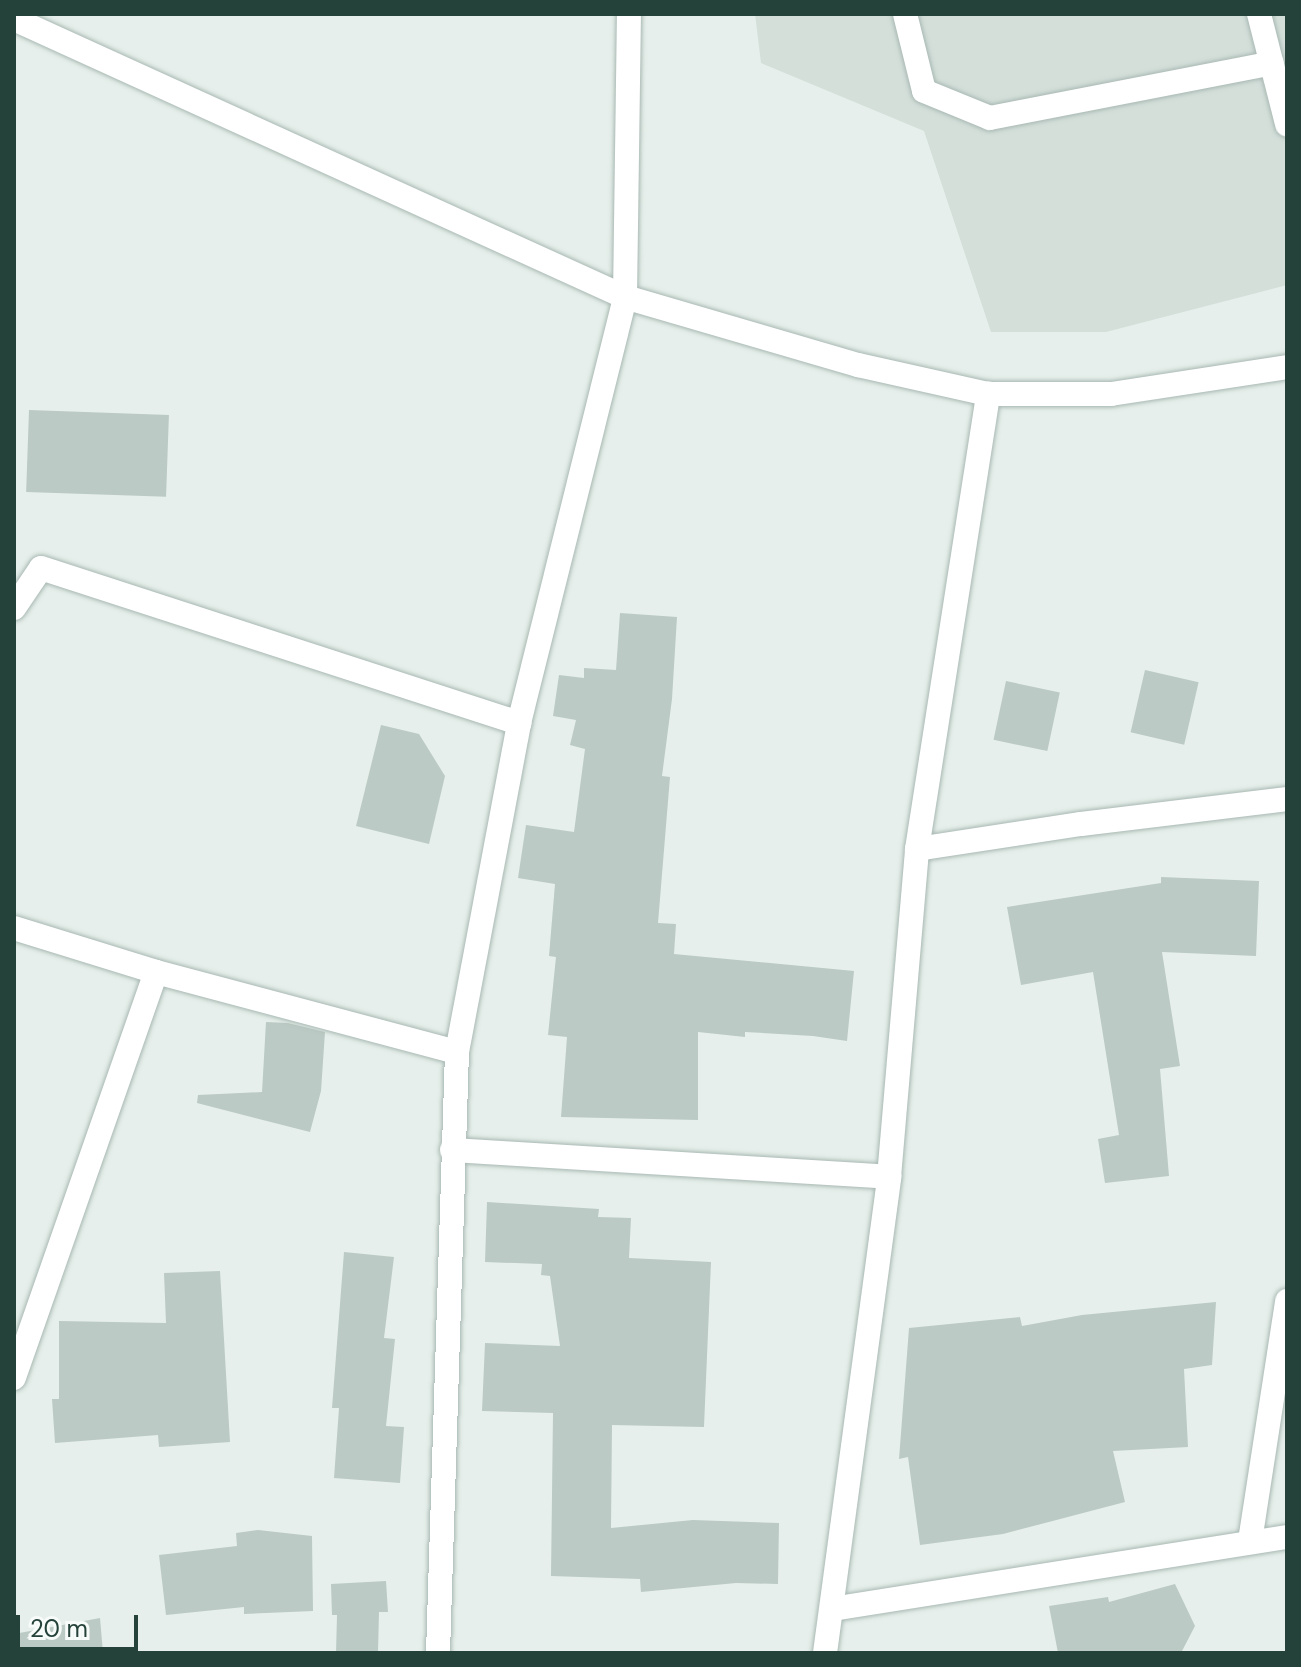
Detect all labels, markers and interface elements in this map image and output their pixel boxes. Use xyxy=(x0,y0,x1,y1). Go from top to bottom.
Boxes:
scale bar xyxy=(20,1599,142,1649)
text: 20 m xyxy=(30,1613,88,1644)

